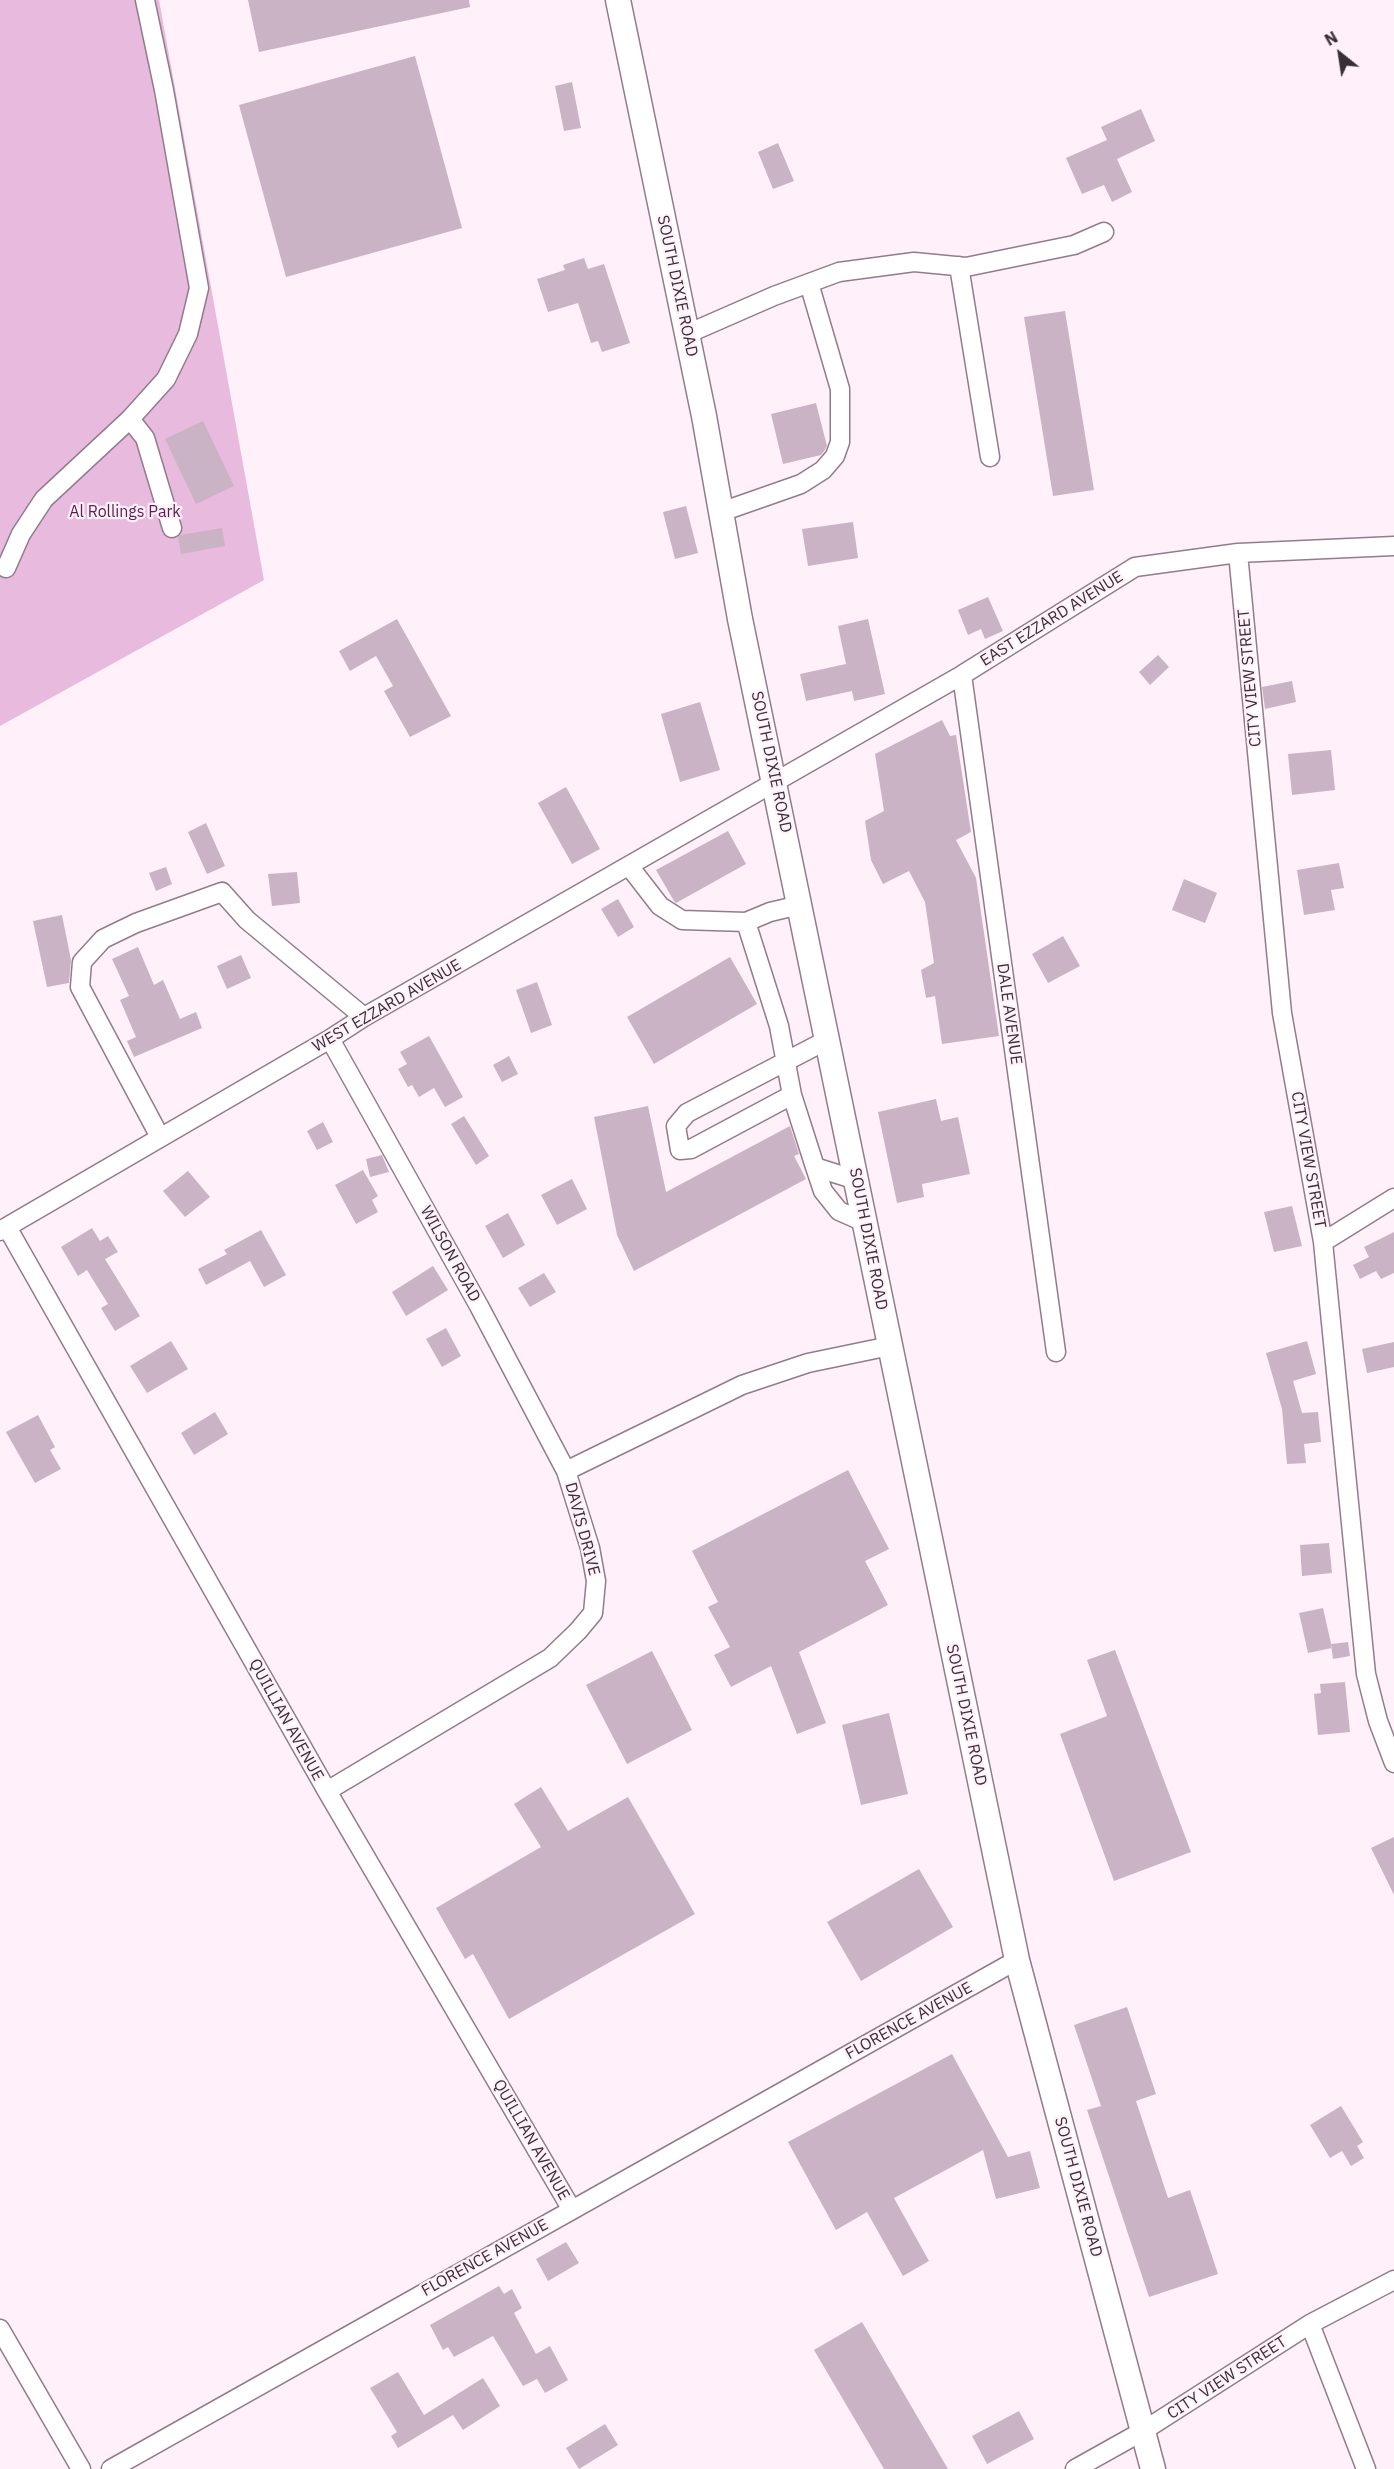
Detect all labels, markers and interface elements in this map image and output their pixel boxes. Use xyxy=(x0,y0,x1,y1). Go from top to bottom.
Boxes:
north arrow xyxy=(1310,24,1370,84)
text: N xyxy=(1321,27,1341,50)
street label: SOUTH DIXIE ROAD xyxy=(653,213,701,359)
park label: Al Rollings Park xyxy=(69,502,181,522)
street label: EAST EZZARD AVENUE xyxy=(977,567,1127,671)
street label: CITY VIEW STREET xyxy=(1234,608,1266,748)
street label: SOUTH DIXIE ROAD xyxy=(747,689,795,835)
street label: WEST EZZARD AVENUE xyxy=(309,956,465,1056)
street label: DALE AVENUE xyxy=(992,962,1026,1066)
street label: CITY VIEW STREET xyxy=(1287,1090,1329,1230)
street label: SOUTH DIXIE ROAD xyxy=(845,1166,891,1312)
street label: WILSON ROAD xyxy=(416,1203,484,1305)
street label: DAVIS DRIVE xyxy=(560,1480,604,1578)
street label: SOUTH DIXIE ROAD xyxy=(942,1642,990,1788)
street label: QUILLIAN AVENUE xyxy=(245,1656,327,1784)
street label: FLORENCE AVENUE xyxy=(842,1978,976,2064)
street label: QUILLIAN AVENUE xyxy=(489,2076,573,2204)
street label: SOUTH DIXIE ROAD xyxy=(1050,2115,1106,2259)
street label: FLORENCE AVENUE xyxy=(418,2215,552,2301)
street label: CITY VIEW STREET xyxy=(1164,2332,1290,2424)

